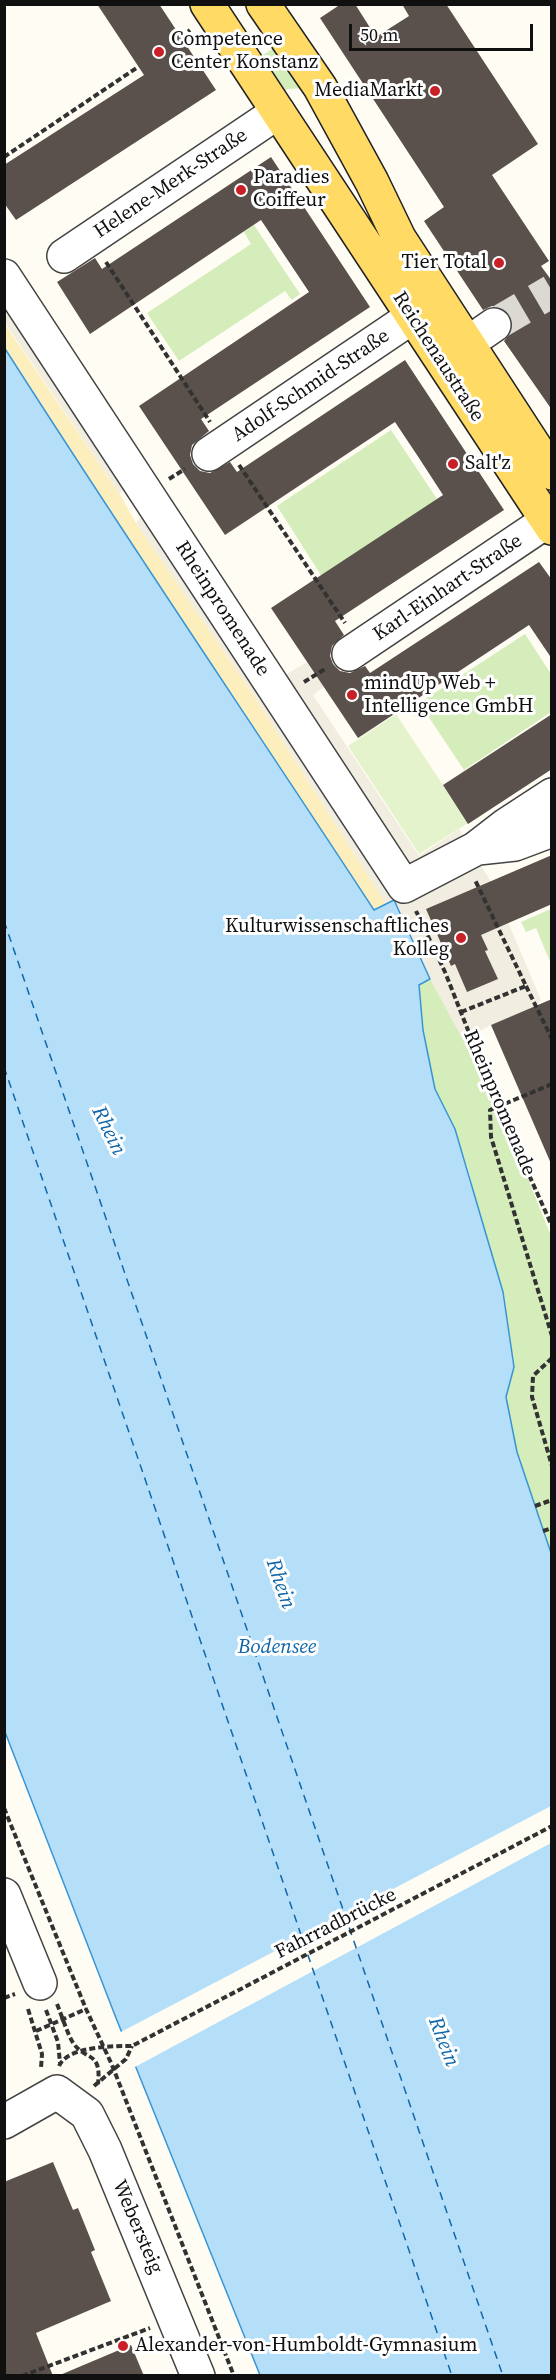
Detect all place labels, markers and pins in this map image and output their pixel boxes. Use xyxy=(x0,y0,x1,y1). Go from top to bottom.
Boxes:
place label: Competence Center Konstanz xyxy=(171,28,318,75)
marker: Competence Center Konstanz xyxy=(152,45,166,59)
place label: MediaMarkt xyxy=(314,79,423,103)
marker: MediaMarkt xyxy=(428,84,442,98)
place label: Paradies Coiffeur xyxy=(253,166,329,213)
marker: Paradies Coiffeur xyxy=(234,183,248,197)
place label: Tier Total xyxy=(402,251,487,275)
marker: Tier Total xyxy=(492,256,506,270)
place label: Salt'z xyxy=(465,452,511,476)
marker: Salt'z xyxy=(446,457,460,471)
place label: mindUp Web + Intelligence GmbH xyxy=(364,672,533,719)
marker: mindUp Web + Intelligence GmbH xyxy=(345,688,359,702)
place label: Kulturwissenschaftliches Kolleg xyxy=(225,915,449,962)
marker: Kulturwissenschaftliches Kolleg xyxy=(454,931,468,945)
place label: Alexander-von-Humboldt-Gymnasium xyxy=(135,2334,477,2358)
marker: Alexander-von-Humboldt-Gymnasium xyxy=(116,2339,130,2353)

